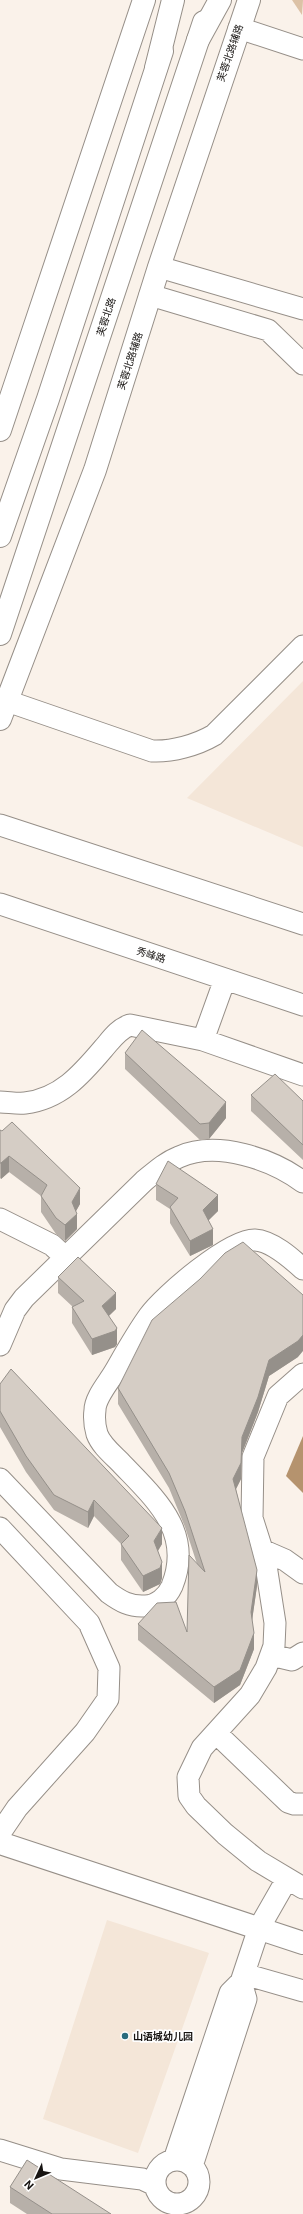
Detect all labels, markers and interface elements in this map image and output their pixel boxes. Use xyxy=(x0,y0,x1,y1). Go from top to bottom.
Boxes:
street label: 芙蓉北路辅路 xyxy=(215,23,245,83)
street label: 芙蓉北路 xyxy=(95,296,117,338)
street label: 芙蓉北路辅路 xyxy=(115,331,145,391)
street label: 秀峰路 xyxy=(135,945,167,965)
place label: 山语城幼儿园 xyxy=(133,2030,193,2042)
marker: 山语城幼儿园 xyxy=(120,2031,130,2041)
north arrow xyxy=(16,2158,56,2198)
text: N xyxy=(22,2177,37,2192)

